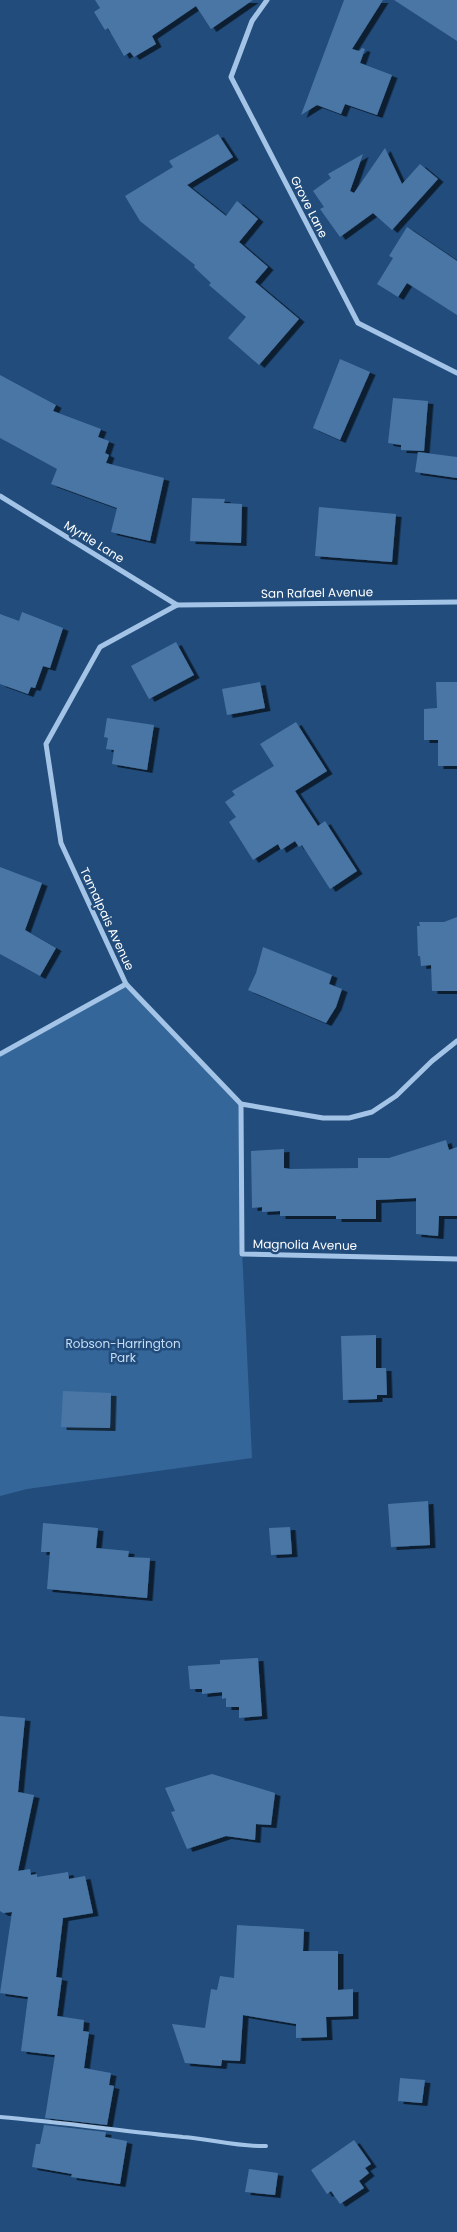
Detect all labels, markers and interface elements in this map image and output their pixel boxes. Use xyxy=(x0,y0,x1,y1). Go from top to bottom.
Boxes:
street label: Grove Lane xyxy=(287,173,332,241)
street label: Myrtle Lane xyxy=(61,516,128,567)
street label: San Rafael Avenue xyxy=(261,583,373,602)
street label: Tamalpais Avenue xyxy=(76,865,139,973)
street label: Magnolia Avenue xyxy=(253,1235,357,1254)
park label: Robson-Harrington Park xyxy=(65,1335,181,1366)

